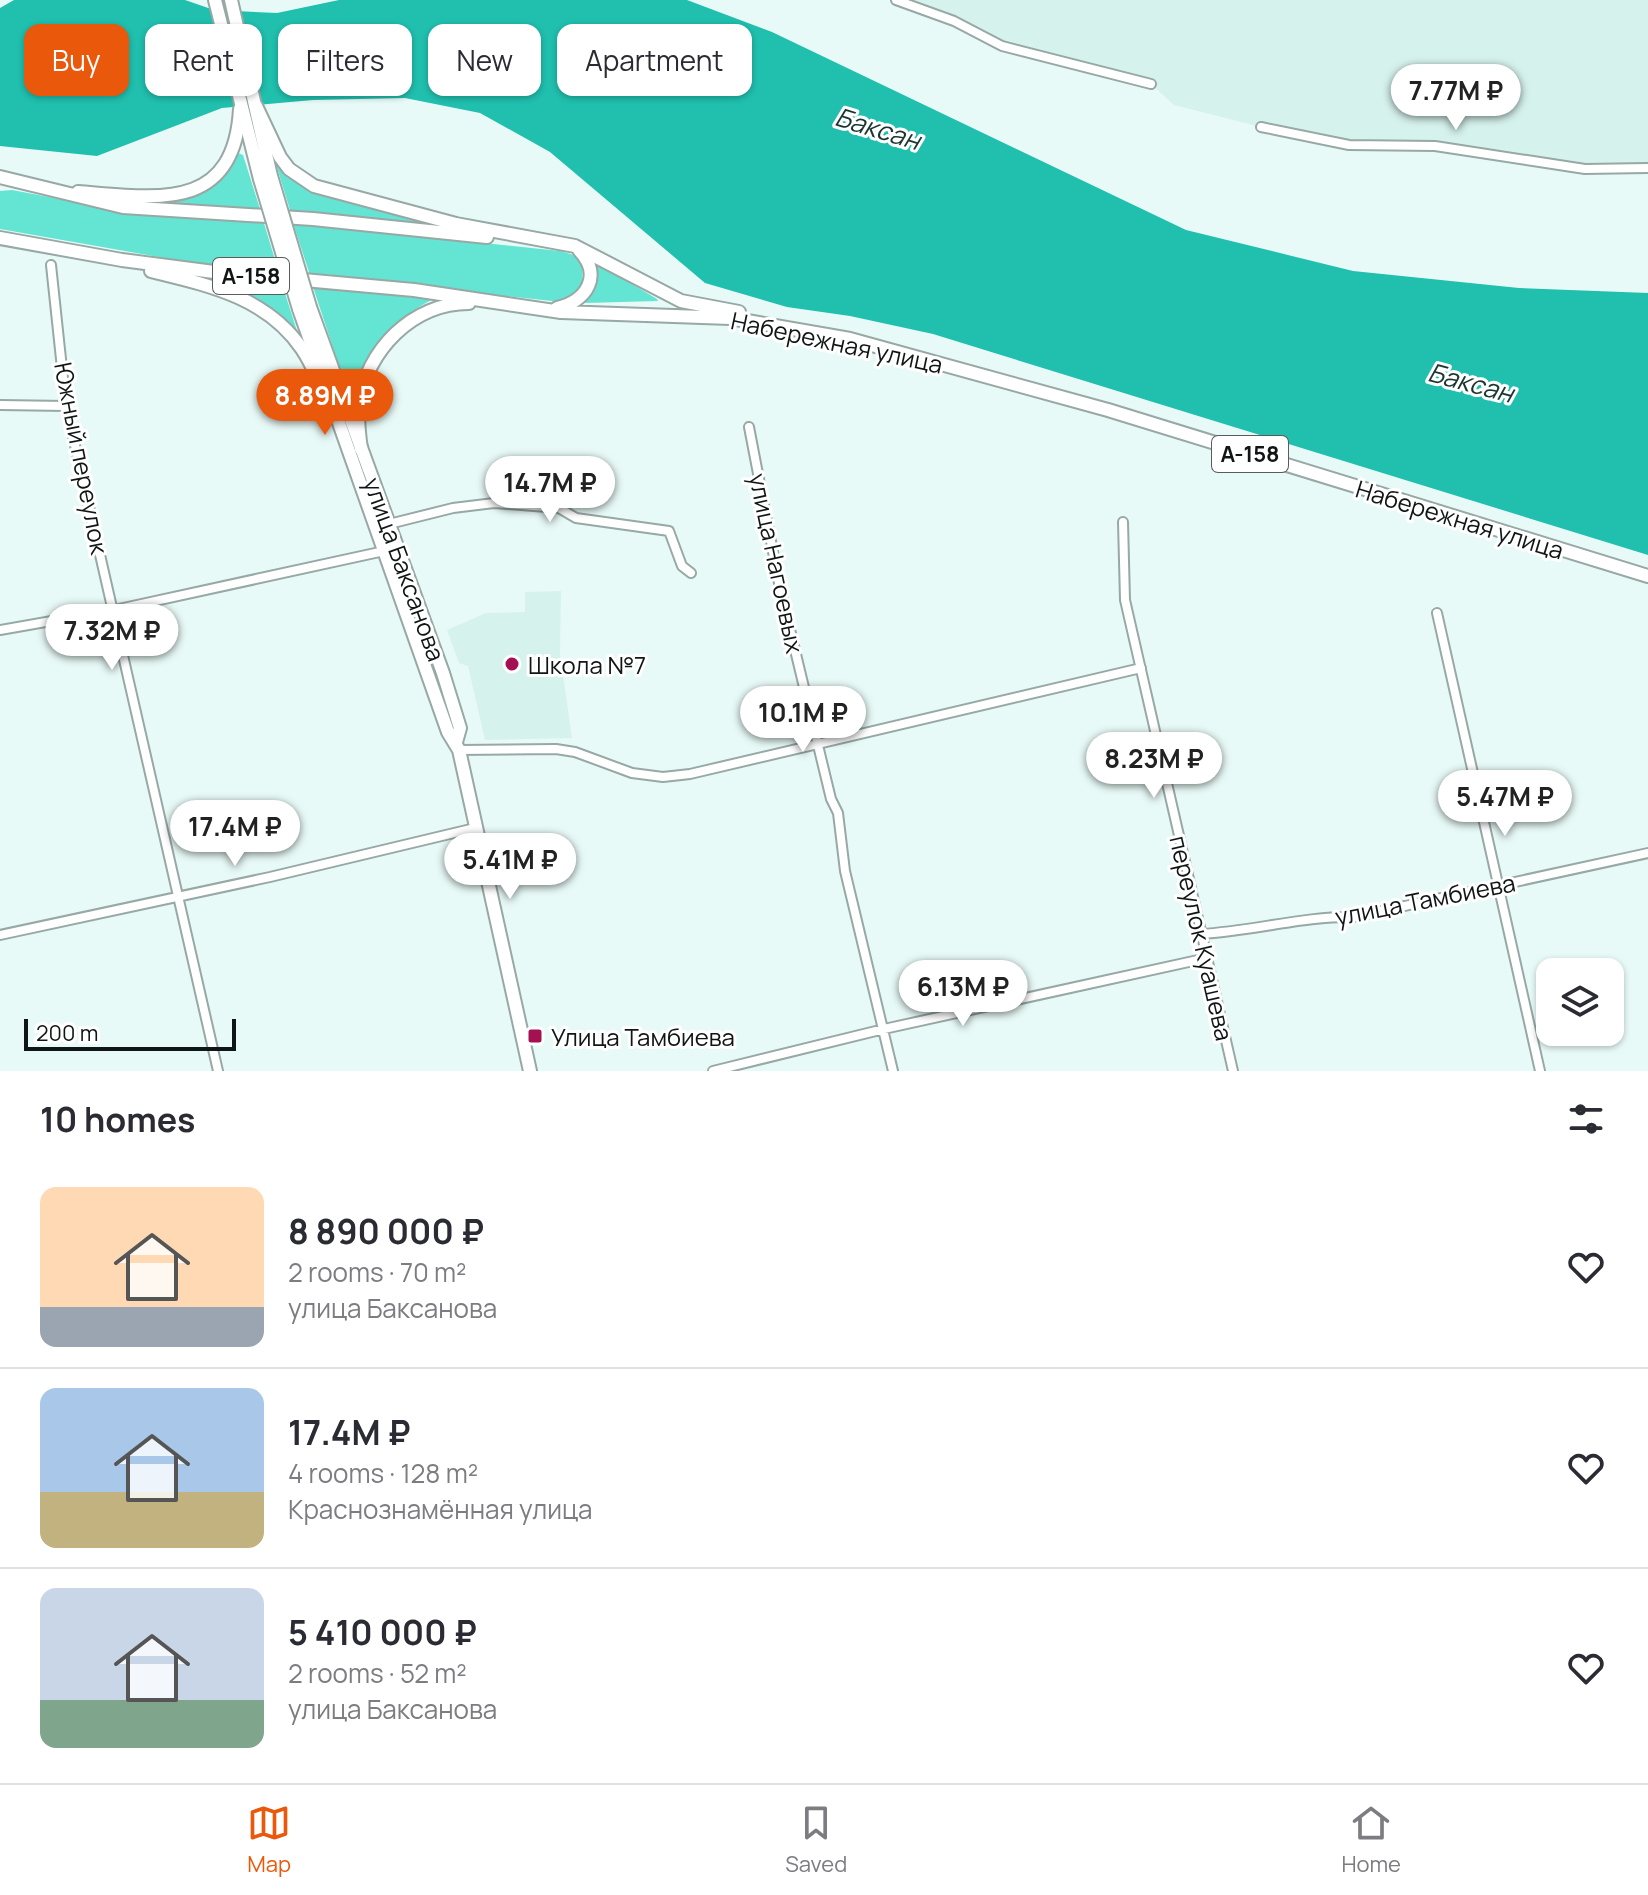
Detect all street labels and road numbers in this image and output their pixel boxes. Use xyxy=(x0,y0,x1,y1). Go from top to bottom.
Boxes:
road number: А-158 xyxy=(213,258,289,294)
street label: Набережная улица xyxy=(728,303,946,381)
street label: Южный переулок xyxy=(47,359,117,558)
road number: А-158 xyxy=(1212,436,1288,472)
street label: улица Нагоевых xyxy=(742,470,812,656)
street label: Набережная улица xyxy=(1352,472,1568,566)
street label: улица Баксанова xyxy=(356,473,454,665)
street label: переулок Куашева xyxy=(1162,832,1242,1044)
street label: улица Тамбиева xyxy=(1332,865,1518,933)

